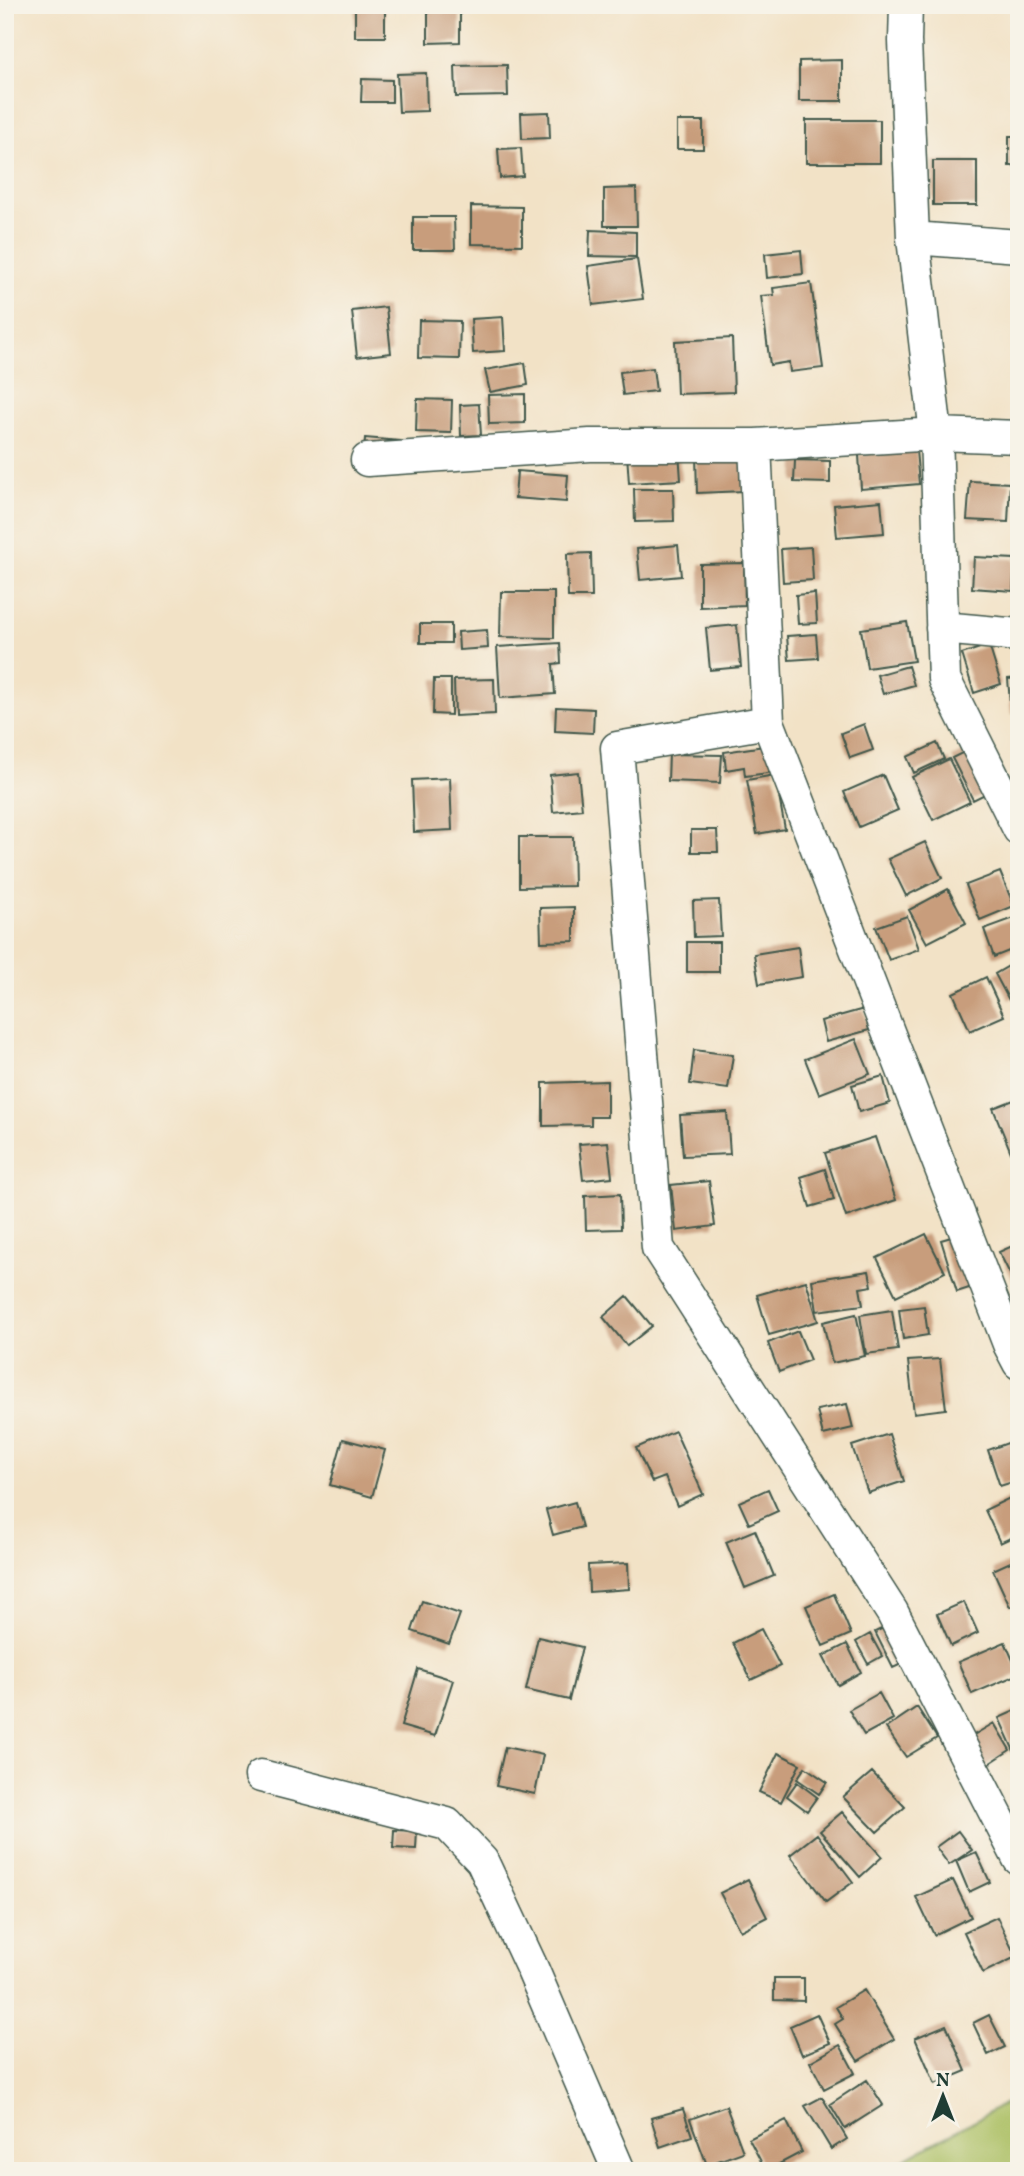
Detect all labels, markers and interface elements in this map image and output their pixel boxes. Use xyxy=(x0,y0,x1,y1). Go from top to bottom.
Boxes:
north arrow xyxy=(908,2060,978,2130)
text: N xyxy=(936,2068,950,2094)

